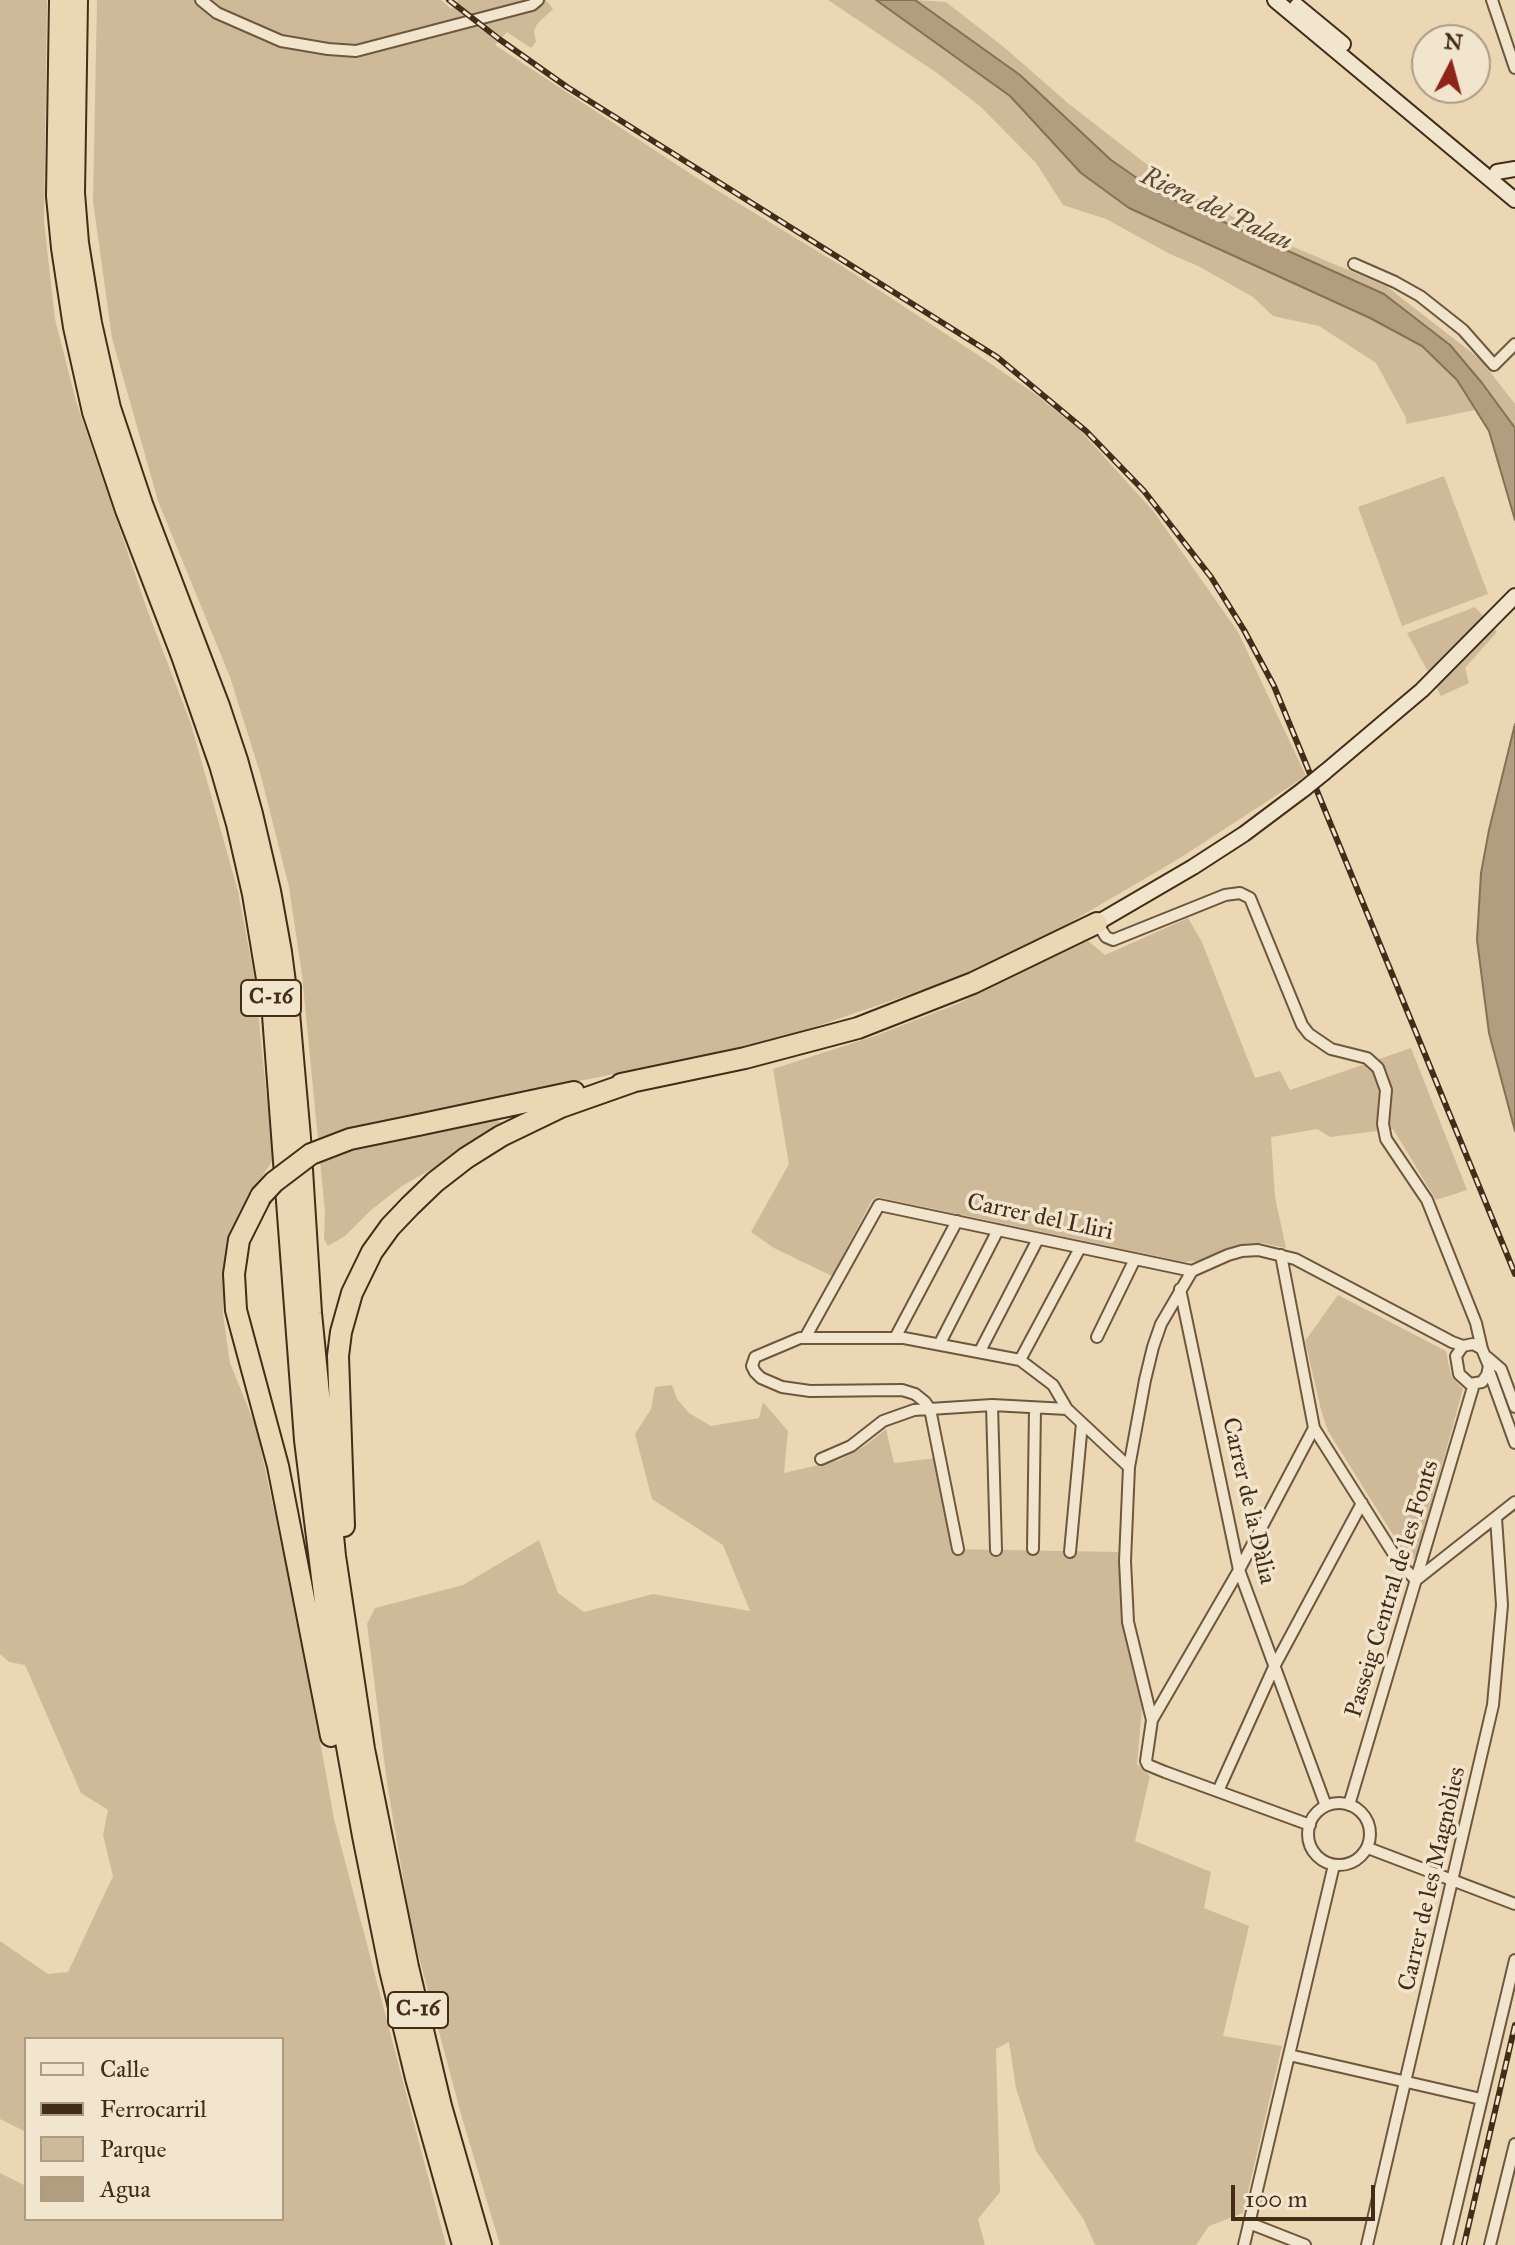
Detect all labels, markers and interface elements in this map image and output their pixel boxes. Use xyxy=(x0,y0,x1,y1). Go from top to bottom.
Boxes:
north arrow xyxy=(1411,24,1491,104)
text: N xyxy=(1443,27,1464,56)
water label: Riera del Palau xyxy=(1135,161,1297,259)
road number: C-16 xyxy=(241,980,301,1016)
street label: Carrer del Lliri xyxy=(964,1188,1116,1248)
street label: Carrer de la Dàlia xyxy=(1215,1415,1281,1587)
street label: Passeig Central de les Fonts xyxy=(1340,1457,1446,1721)
street label: Carrer de les Magnòlies xyxy=(1393,1764,1473,1994)
road number: C-16 xyxy=(388,1992,448,2028)
legend xyxy=(24,2037,284,2221)
text: Calle xyxy=(100,2054,149,2084)
text: Ferrocarril xyxy=(100,2094,207,2124)
text: Parque xyxy=(100,2134,167,2164)
scale bar xyxy=(1235,2169,1379,2219)
text: Agua xyxy=(100,2174,151,2204)
text: 100 m xyxy=(1245,2184,1308,2214)

